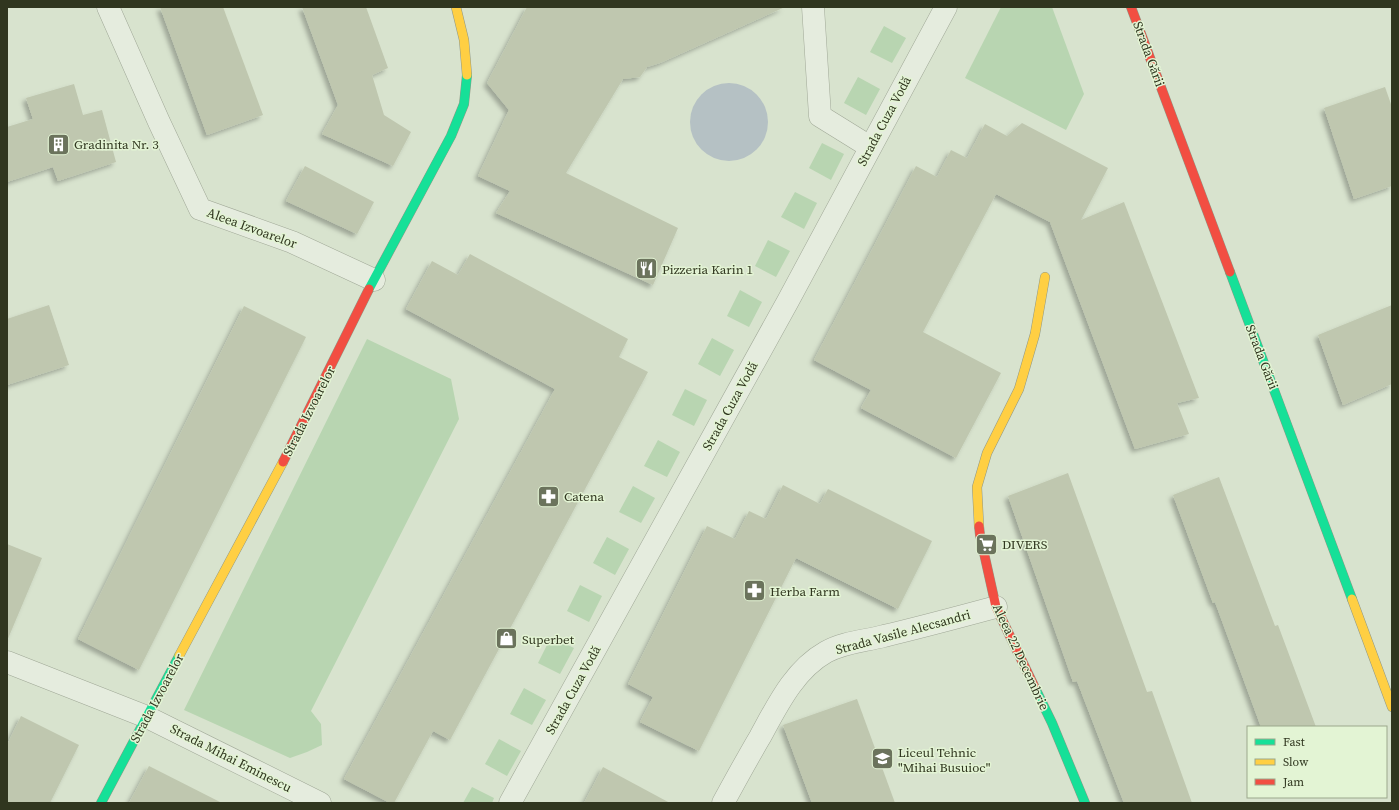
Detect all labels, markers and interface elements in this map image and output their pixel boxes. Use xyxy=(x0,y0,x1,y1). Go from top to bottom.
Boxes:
street label: Strada Gării xyxy=(1129,19,1169,89)
street label: Strada Cuza Vodă xyxy=(853,73,915,169)
building icon: Gradinita Nr. 3 xyxy=(46,131,72,157)
place label: Gradinita Nr. 3 xyxy=(74,136,159,153)
street label: Aleea Izvoarelor xyxy=(205,204,300,252)
restaurant icon: Pizzeria Karin 1 xyxy=(634,256,660,282)
place label: Pizzeria Karin 1 xyxy=(662,261,753,278)
street label: Strada Gării xyxy=(1242,322,1282,392)
street label: Strada Cuza Vodă xyxy=(698,358,762,454)
street label: Strada Izvoarelor xyxy=(279,363,339,459)
pharmacy icon: Catena xyxy=(536,483,562,509)
place label: Catena xyxy=(564,488,605,505)
supermarket icon: DIVERS xyxy=(973,531,999,557)
place label: DIVERS xyxy=(1002,536,1048,553)
pharmacy icon: Herba Farm xyxy=(742,578,768,604)
place label: Herba Farm xyxy=(770,583,840,600)
street label: Aleea 22 Decembrie xyxy=(989,601,1053,713)
street label: Strada Vasile Alecsandri xyxy=(834,606,972,658)
shop icon: Superbet xyxy=(493,626,519,652)
place label: Superbet xyxy=(522,631,575,648)
street label: Strada Cuza Vodă xyxy=(541,642,605,738)
street label: Strada Izvoarelor xyxy=(126,650,188,746)
street label: Strada Mihai Eminescu xyxy=(167,720,295,796)
legend xyxy=(1247,726,1387,798)
text: Fast xyxy=(1283,734,1305,750)
place label: Liceul Tehnic "Mihai Busuioc" xyxy=(898,744,991,776)
school or university icon: Liceul Tehnic "Mihai Busuioc" xyxy=(870,746,896,772)
text: Slow xyxy=(1283,754,1309,770)
text: Jam xyxy=(1282,774,1304,790)

